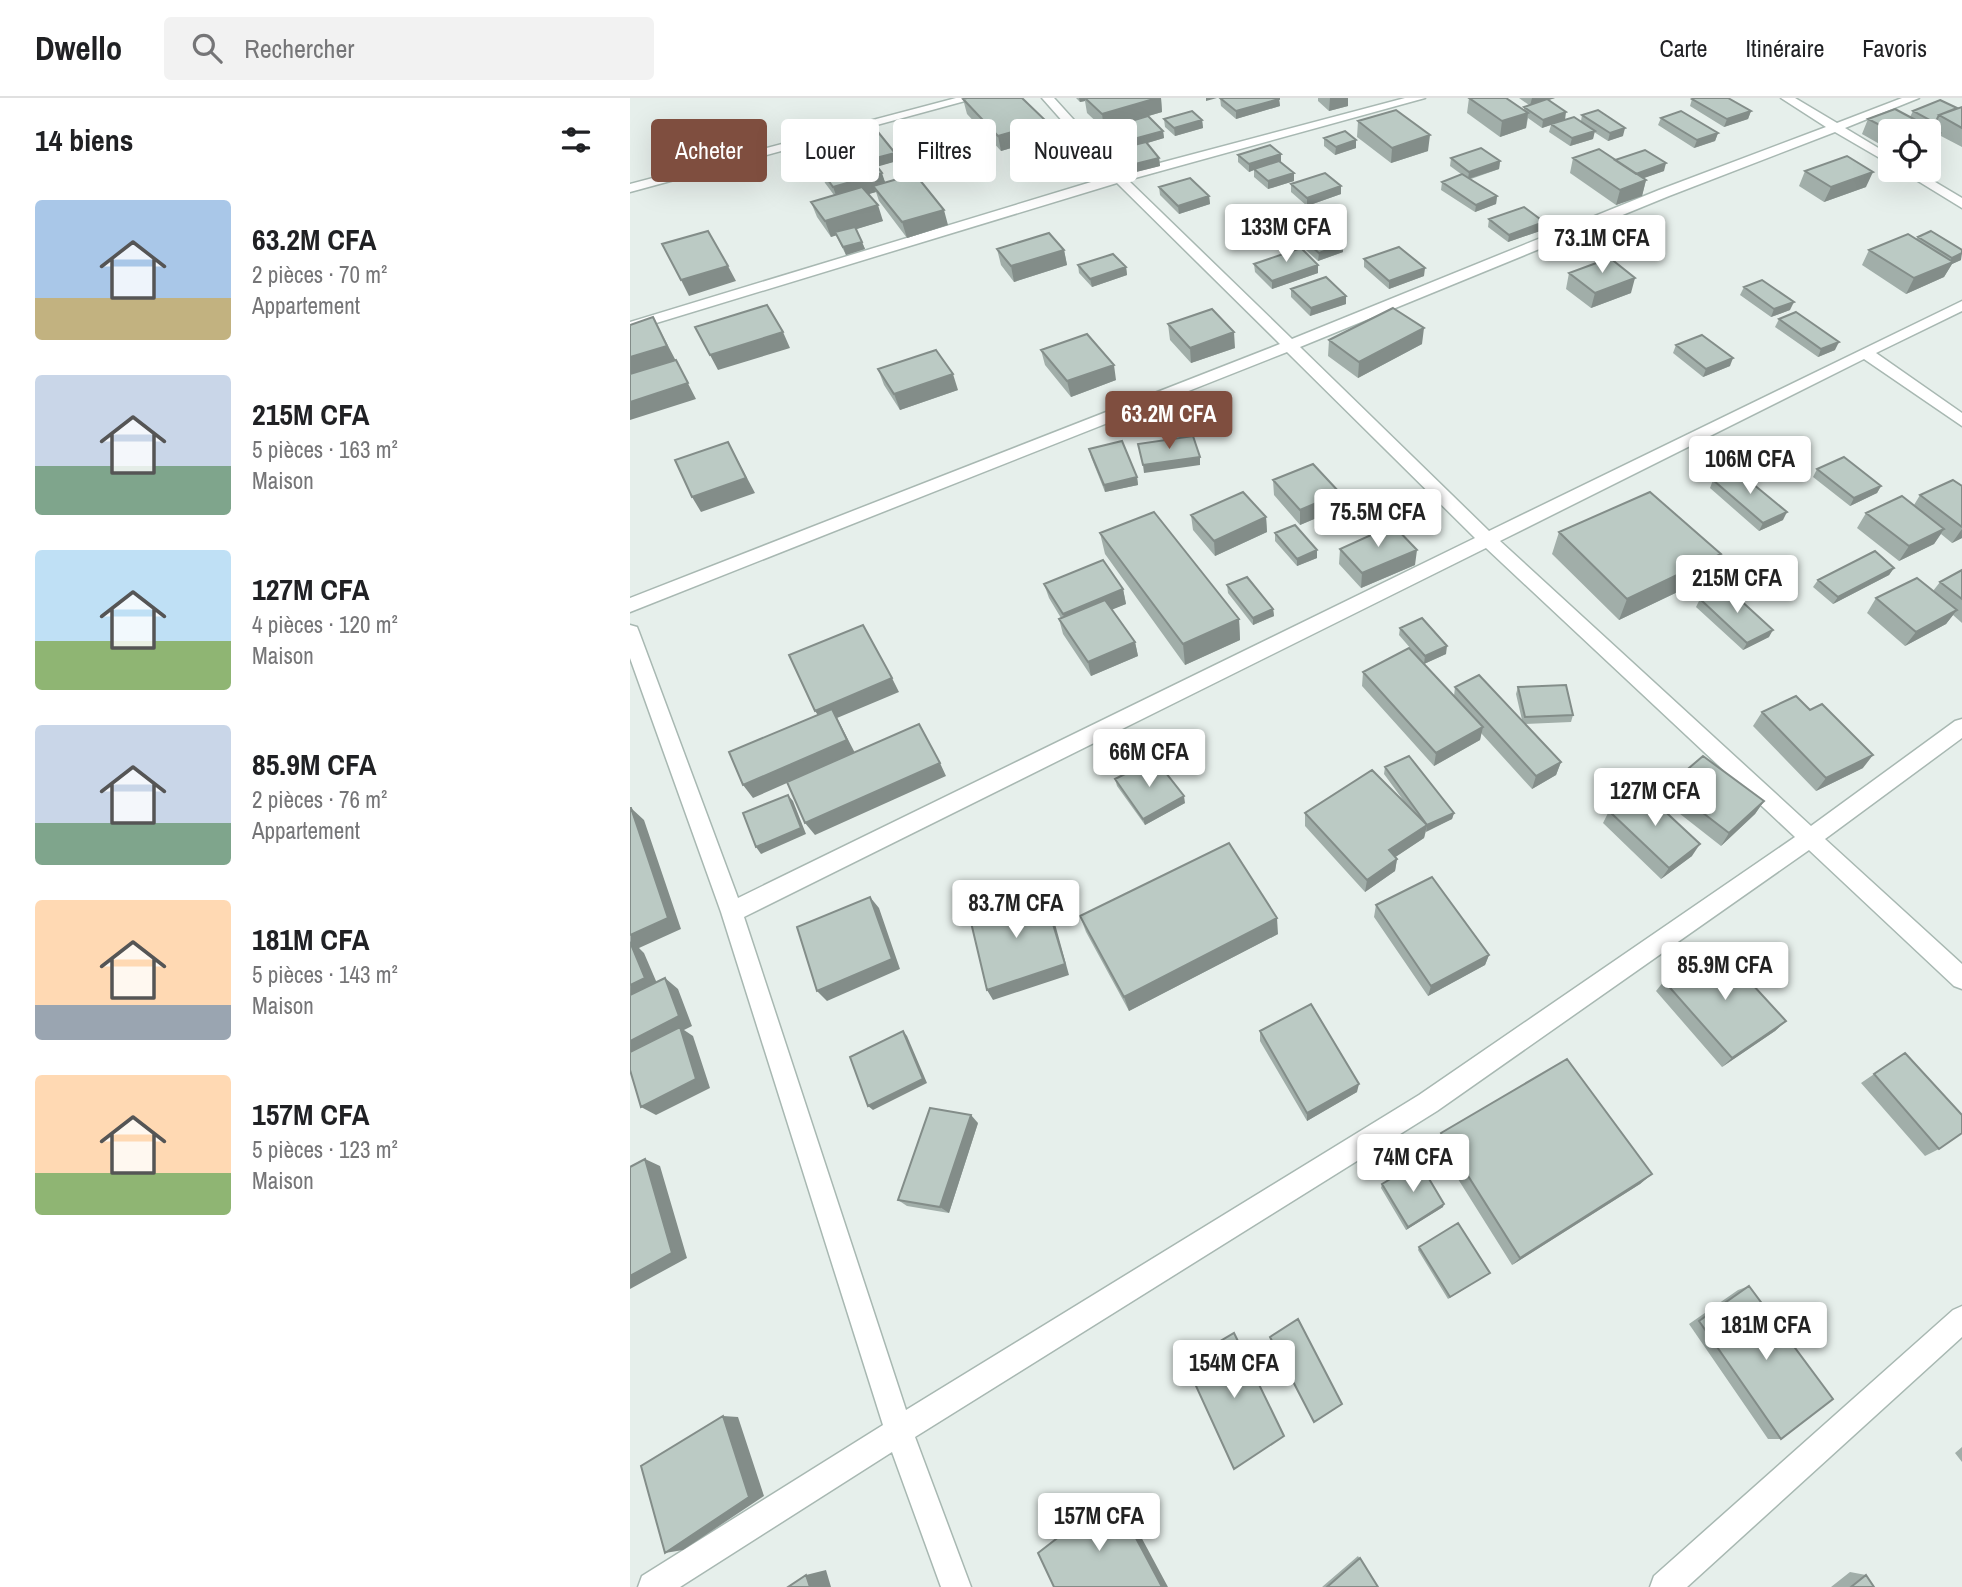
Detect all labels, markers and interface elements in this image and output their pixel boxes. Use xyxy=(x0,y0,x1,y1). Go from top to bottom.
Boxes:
search box xyxy=(164,17,654,80)
text: Dwello xyxy=(35,26,122,70)
icon: search xyxy=(188,29,226,67)
text: Rechercher xyxy=(244,31,354,66)
text: Carte xyxy=(1659,32,1708,64)
text: Itinéraire xyxy=(1746,32,1824,64)
text: Favoris xyxy=(1862,32,1927,64)
chip: Acheter xyxy=(651,119,767,182)
chip: Louer xyxy=(781,119,879,182)
chip: Filtres xyxy=(893,119,996,182)
chip: Nouveau xyxy=(1010,119,1137,182)
map controls xyxy=(1878,119,1941,182)
button: locate xyxy=(1878,119,1941,182)
text: 14 biens xyxy=(35,120,133,160)
icon: filters xyxy=(557,121,595,159)
pin: 133M CFA xyxy=(1214,204,1358,264)
text: 133M CFA xyxy=(1241,211,1331,242)
pin: 73.1M CFA xyxy=(1522,216,1682,275)
text: 63.2M CFA xyxy=(252,219,376,259)
text: 73.1M CFA xyxy=(1554,222,1650,253)
icon: home xyxy=(91,228,175,312)
text: 2 pièces · 70 m² xyxy=(252,259,387,290)
text: Appartement xyxy=(252,290,360,321)
pin: 63.2M CFA xyxy=(1089,392,1249,451)
text: 215M CFA xyxy=(252,394,370,434)
text: 63.2M CFA xyxy=(1121,398,1217,429)
icon: home xyxy=(91,403,175,487)
text: 5 pièces · 163 m² xyxy=(252,434,398,465)
pin: 106M CFA xyxy=(1678,436,1822,496)
text: 106M CFA xyxy=(1705,443,1795,474)
text: Maison xyxy=(252,465,314,496)
pin: 75.5M CFA xyxy=(1298,490,1458,549)
text: 75.5M CFA xyxy=(1330,496,1426,527)
pin: 215M CFA xyxy=(1665,556,1809,615)
text: 215M CFA xyxy=(1692,562,1782,593)
text: 127M CFA xyxy=(252,569,370,609)
icon: home xyxy=(91,578,175,662)
text: 4 pièces · 120 m² xyxy=(252,609,398,640)
text: Maison xyxy=(252,640,314,671)
pin: 66M CFA xyxy=(1084,730,1214,789)
text: 66M CFA xyxy=(1109,736,1189,767)
text: 85.9M CFA xyxy=(252,744,376,784)
icon: home xyxy=(91,753,175,837)
pin: 127M CFA xyxy=(1583,768,1727,828)
text: 127M CFA xyxy=(1610,775,1700,806)
text: 2 pièces · 76 m² xyxy=(252,784,387,815)
text: Appartement xyxy=(252,815,360,846)
pin: 83.7M CFA xyxy=(936,880,1096,940)
text: 83.7M CFA xyxy=(968,887,1064,918)
text: 181M CFA xyxy=(252,919,370,959)
icon: home xyxy=(91,928,175,1012)
pin: 85.9M CFA xyxy=(1645,942,1805,1002)
text: 85.9M CFA xyxy=(1677,949,1773,980)
text: 5 pièces · 143 m² xyxy=(252,959,398,990)
text: Maison xyxy=(252,990,314,1021)
text: 157M CFA xyxy=(252,1094,370,1134)
icon: home xyxy=(91,1103,175,1187)
text: 5 pièces · 123 m² xyxy=(252,1134,398,1165)
pin: 74M CFA xyxy=(1348,1134,1478,1194)
text: 74M CFA xyxy=(1373,1141,1453,1172)
text: Maison xyxy=(252,1165,314,1196)
pin: 181M CFA xyxy=(1694,1302,1838,1362)
text: 181M CFA xyxy=(1721,1309,1811,1340)
pin: 154M CFA xyxy=(1162,1340,1306,1400)
text: 154M CFA xyxy=(1189,1347,1279,1378)
pin: 157M CFA xyxy=(1027,1494,1171,1553)
text: 157M CFA xyxy=(1054,1500,1144,1531)

